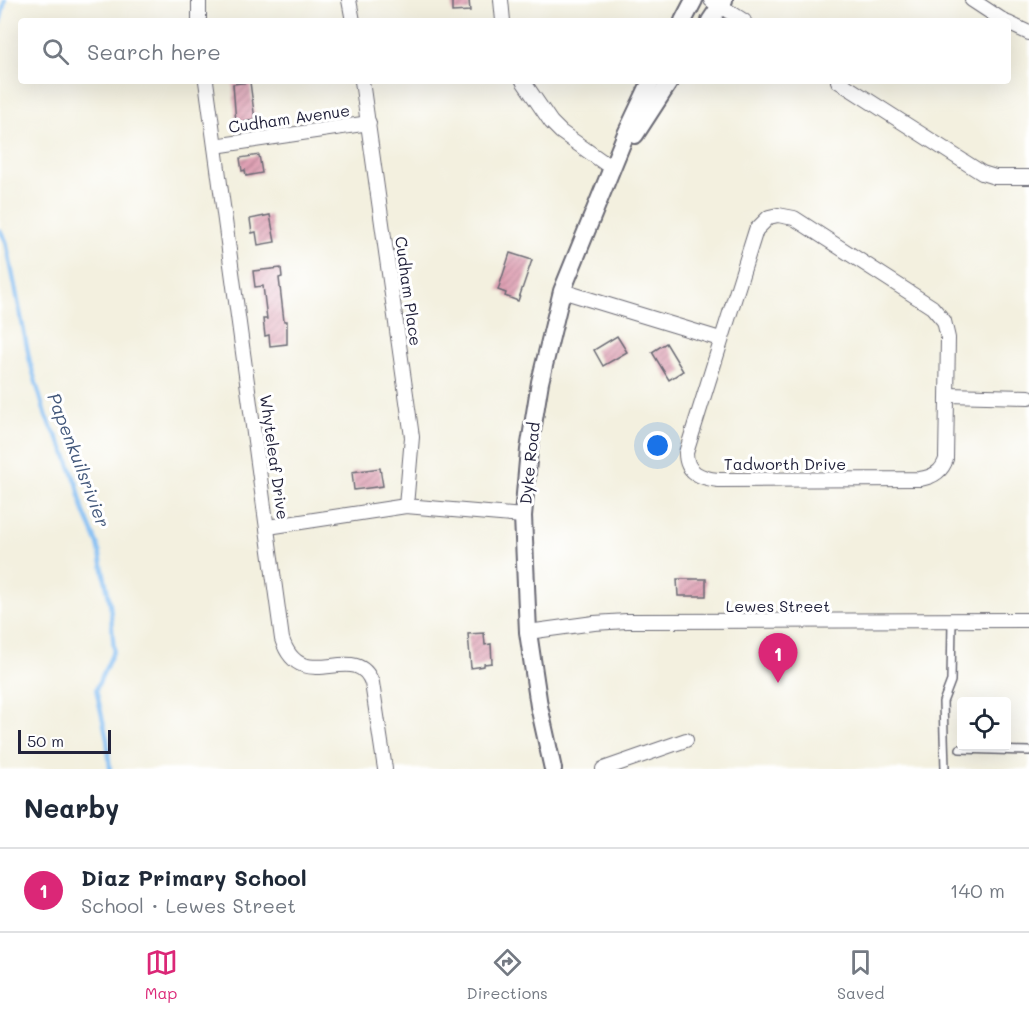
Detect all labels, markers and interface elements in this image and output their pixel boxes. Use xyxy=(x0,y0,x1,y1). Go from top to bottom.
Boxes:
search box xyxy=(18,18,1011,84)
icon: search xyxy=(39,35,72,68)
text: Search here xyxy=(87,37,221,66)
street label: Cudham Avenue xyxy=(227,99,351,137)
street label: Cudham Place xyxy=(391,235,427,347)
water label: Papenkuilsrivier xyxy=(42,389,116,531)
street label: Whyteleaf Drive xyxy=(256,393,294,521)
street label: Dyke Road xyxy=(514,421,544,505)
your location xyxy=(643,431,672,460)
street label: Tadworth Drive xyxy=(724,453,846,474)
street label: Lewes Street xyxy=(726,595,830,616)
pin: 1 xyxy=(758,634,798,683)
map controls xyxy=(957,697,1011,751)
button: locate xyxy=(957,697,1011,751)
scale bar xyxy=(18,727,111,754)
text: 50 m xyxy=(27,730,64,751)
text: Nearby xyxy=(24,791,119,825)
text: Diaz Primary School xyxy=(81,863,307,892)
text: 1 xyxy=(39,877,48,903)
text: 140 m xyxy=(950,877,1005,903)
text: School · Lewes Street xyxy=(81,892,296,918)
tab: Map xyxy=(145,946,178,1003)
tab: Directions xyxy=(467,946,548,1003)
tab: Saved xyxy=(837,946,884,1003)

